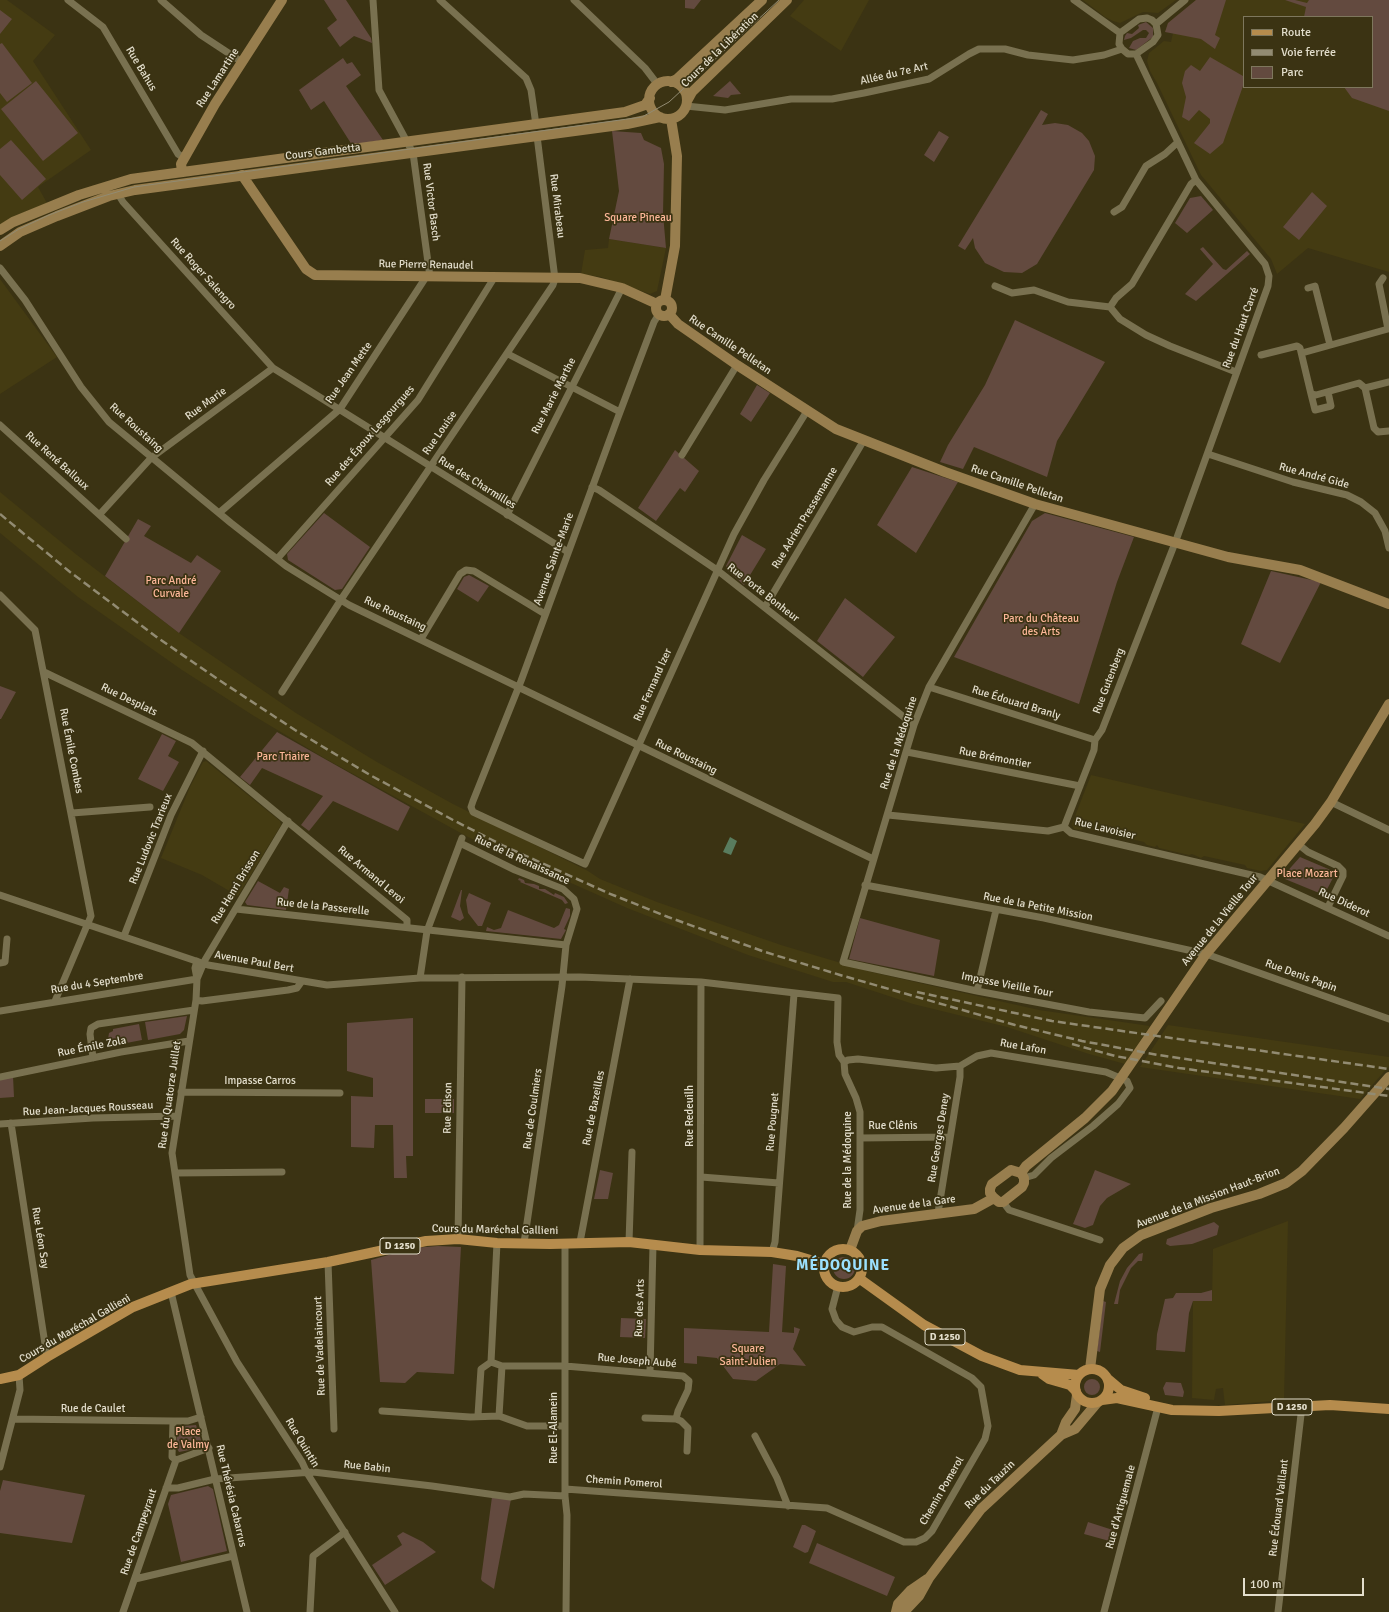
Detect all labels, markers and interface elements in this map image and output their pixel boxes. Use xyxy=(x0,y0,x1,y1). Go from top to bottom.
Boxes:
street label: Cours de la Libération xyxy=(679,10,761,90)
legend xyxy=(1243,16,1373,88)
text: Route xyxy=(1281,25,1311,40)
street label: Rue Bahus xyxy=(123,44,159,94)
text: Voie ferrée xyxy=(1281,45,1336,60)
street label: Rue Lamartine xyxy=(194,46,242,110)
street label: Allée du 7e Art xyxy=(859,60,929,88)
text: Parc xyxy=(1281,65,1303,80)
street label: Cours Gambetta xyxy=(285,141,361,163)
street label: Rue Victor Basch xyxy=(420,162,442,242)
street label: Rue Mirabeau xyxy=(547,173,567,239)
park label: Square Pineau xyxy=(604,211,672,225)
street label: Rue Roger Salengro xyxy=(167,235,239,313)
street label: Rue Pierre Renaudel xyxy=(378,258,474,272)
street label: Rue du Haut Carré xyxy=(1220,286,1262,370)
street label: Rue Camille Pelletan xyxy=(686,312,774,378)
street label: Rue Jean Mette xyxy=(323,340,375,406)
street label: Rue Marie Marthe xyxy=(529,356,579,436)
street label: Rue des Époux Lesgourgues xyxy=(323,383,417,489)
street label: Rue Marie xyxy=(183,385,229,423)
street label: Rue Roustaing xyxy=(106,401,166,455)
street label: Rue Louise xyxy=(420,408,460,458)
street label: Rue René Balloux xyxy=(22,429,92,493)
street label: Rue des Charmilles xyxy=(436,454,518,512)
street label: Rue André Gide xyxy=(1278,460,1350,492)
street label: Rue Camille Pelletan xyxy=(969,462,1065,506)
street label: Rue Adrien Pressemanne xyxy=(769,465,841,571)
street label: Avenue Sainte-Marie xyxy=(531,511,577,607)
street label: Rue Porte Bonheur xyxy=(724,561,802,625)
park label: Parc André Curvale xyxy=(146,574,196,600)
street label: Rue Roustaing xyxy=(362,594,428,634)
park label: Parc du Château des Arts xyxy=(1003,612,1079,638)
street label: Rue Fernand Izer xyxy=(631,646,675,724)
street label: Rue Gutenberg xyxy=(1090,646,1128,716)
street label: Rue Desplats xyxy=(99,681,159,719)
street label: Rue Édouard Branly xyxy=(970,683,1062,723)
street label: Rue de la Médoquine xyxy=(878,695,920,791)
street label: Rue Émile Combes xyxy=(56,707,86,795)
street label: Rue Roustaing xyxy=(653,736,719,778)
street label: Rue Brémontier xyxy=(958,745,1032,771)
park label: Parc Triaire xyxy=(256,750,310,764)
street label: Rue Ludovic Trarieux xyxy=(127,792,175,886)
street label: Rue Lavoisier xyxy=(1073,815,1137,843)
street label: Rue de la Renaissance xyxy=(472,832,572,888)
street label: Rue Armand Leroi xyxy=(335,843,407,907)
street label: Rue Henri Brisson xyxy=(209,848,263,926)
park label: Place Mozart xyxy=(1276,867,1338,881)
street label: Avenue de la Vieille Tour xyxy=(1179,872,1261,968)
street label: Rue Diderot xyxy=(1316,885,1372,921)
street label: Rue de la Petite Mission xyxy=(982,890,1094,924)
street label: Rue de la Passerelle xyxy=(276,896,370,918)
street label: Avenue Paul Bert xyxy=(213,949,295,975)
street label: Rue Denis Papin xyxy=(1263,957,1339,995)
street label: Rue du 4 Septembre xyxy=(50,969,144,997)
street label: Impasse Vieille Tour xyxy=(960,970,1054,1000)
street label: Rue Émile Zola xyxy=(57,1034,127,1060)
street label: Rue Lafon xyxy=(999,1036,1047,1058)
street label: Rue du Quatorze Juillet xyxy=(156,1040,184,1150)
street label: Rue de Coulmiers xyxy=(521,1068,545,1150)
street label: Rue de Bazeilles xyxy=(580,1069,608,1147)
street label: Impasse Carros xyxy=(224,1074,296,1088)
street label: Rue Edison xyxy=(441,1082,455,1134)
street label: Rue Redeuilh xyxy=(683,1085,697,1147)
street label: Rue Pougnet xyxy=(764,1092,782,1152)
street label: Rue Georges Deney xyxy=(925,1092,953,1184)
street label: Rue Jean-Jacques Rousseau xyxy=(22,1099,154,1119)
street label: Rue de la Médoquine xyxy=(841,1111,855,1209)
street label: Rue Clênis xyxy=(868,1119,918,1133)
street label: Avenue de la Mission Haut-Brion xyxy=(1134,1164,1282,1232)
street label: Avenue de la Gare xyxy=(872,1193,956,1217)
street label: Rue Léon Say xyxy=(29,1206,51,1270)
street label: Cours du Maréchal Gallieni xyxy=(432,1222,558,1238)
road number: D 1250 xyxy=(380,1238,420,1254)
district label: MÉDOQUINE xyxy=(796,1257,890,1275)
street label: Rue des Arts xyxy=(632,1279,648,1337)
street label: Cours du Maréchal Gallieni xyxy=(17,1292,133,1366)
street label: Rue de Vadelaincourt xyxy=(312,1296,328,1396)
road number: D 1250 xyxy=(925,1329,965,1345)
park label: Square Saint-Julien xyxy=(720,1342,776,1368)
street label: Rue Joseph Aubé xyxy=(597,1351,677,1371)
street label: Rue El-Alamein xyxy=(547,1392,561,1464)
road number: D 1250 xyxy=(1272,1399,1312,1415)
street label: Rue de Caulet xyxy=(61,1402,125,1416)
street label: Rue Quintin xyxy=(282,1416,322,1470)
park label: Place de Valmy xyxy=(167,1425,209,1451)
street label: Rue Thérésia Cabarrus xyxy=(213,1443,249,1549)
street label: Chemin Pomerol xyxy=(917,1454,967,1528)
street label: Rue Babin xyxy=(343,1458,391,1476)
street label: Rue du Tauzin xyxy=(962,1458,1018,1512)
street label: Rue Édouard Vaillant xyxy=(1266,1459,1292,1557)
street label: Rue d'Artiguemale xyxy=(1103,1463,1139,1551)
street label: Chemin Pomerol xyxy=(585,1473,663,1491)
street label: Rue de Campeyraut xyxy=(118,1487,160,1577)
scale bar xyxy=(1245,1570,1366,1596)
text: 100 m xyxy=(1250,1577,1282,1592)

